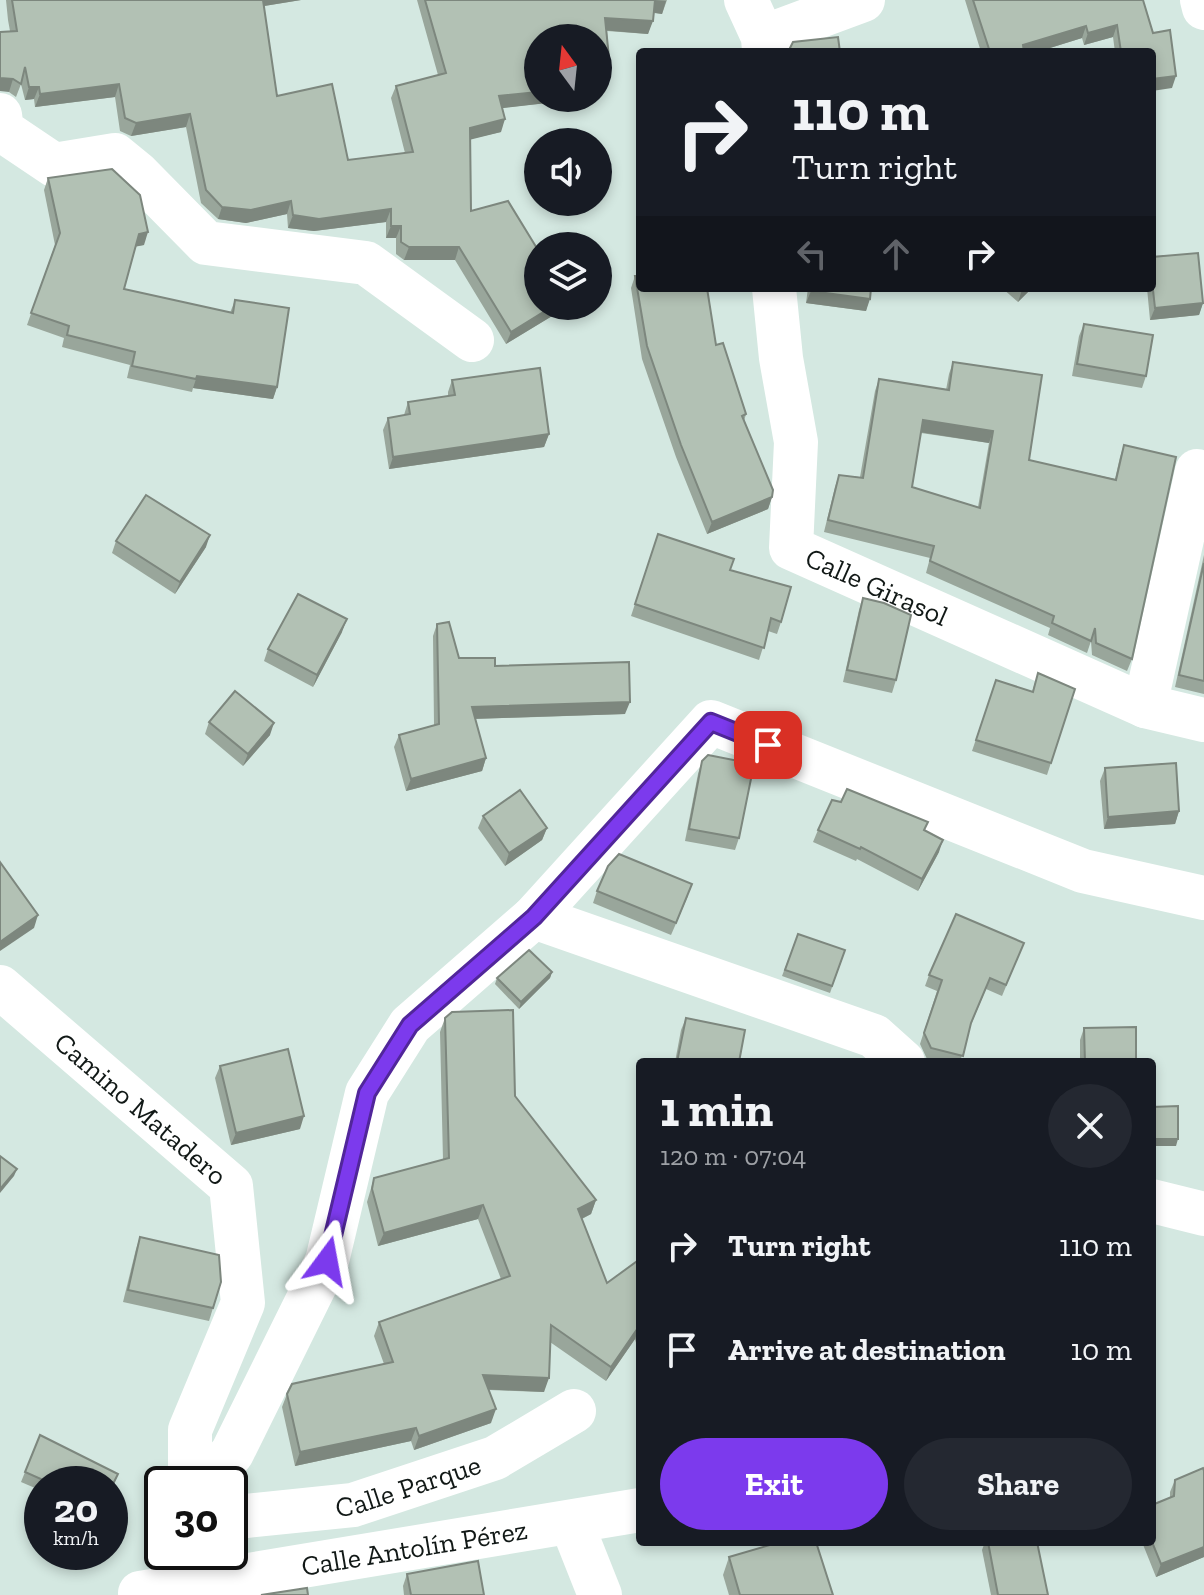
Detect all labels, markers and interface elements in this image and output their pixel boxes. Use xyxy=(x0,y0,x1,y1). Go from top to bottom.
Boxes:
north arrow xyxy=(524,24,612,112)
map controls xyxy=(524,24,612,320)
text: 110 m xyxy=(792,77,929,144)
icon: right xyxy=(660,80,764,184)
button: sound xyxy=(524,128,612,216)
text: Turn right xyxy=(792,145,957,188)
button: layers xyxy=(524,232,612,320)
icon: left xyxy=(790,232,834,276)
icon: ahead xyxy=(874,232,918,276)
icon: right xyxy=(958,232,1002,276)
street label: Calle Girasol xyxy=(800,541,953,633)
pin xyxy=(734,711,802,779)
icon: arrive xyxy=(746,723,790,767)
street label: Camino Matadero xyxy=(48,1025,234,1192)
text: 1 min xyxy=(660,1081,773,1138)
button: close xyxy=(1048,1084,1132,1168)
text: 120 m · 07:04 xyxy=(660,1140,806,1172)
position arrow xyxy=(285,1219,369,1303)
icon: right xyxy=(660,1224,704,1268)
text: Turn right xyxy=(728,1228,870,1264)
text: 110 m xyxy=(1059,1228,1132,1264)
icon: arrive xyxy=(660,1328,704,1372)
text: Arrive at destination xyxy=(728,1332,1005,1368)
text: 10 m xyxy=(1070,1332,1132,1368)
button: Exit xyxy=(660,1438,888,1530)
button: Share xyxy=(904,1438,1132,1530)
street label: Calle Parque xyxy=(334,1448,485,1524)
speed limit sign: 30 xyxy=(144,1466,248,1570)
text: 20 xyxy=(54,1484,98,1532)
street label: Calle Antolín Pérez xyxy=(299,1513,530,1583)
text: km/h xyxy=(53,1526,99,1550)

